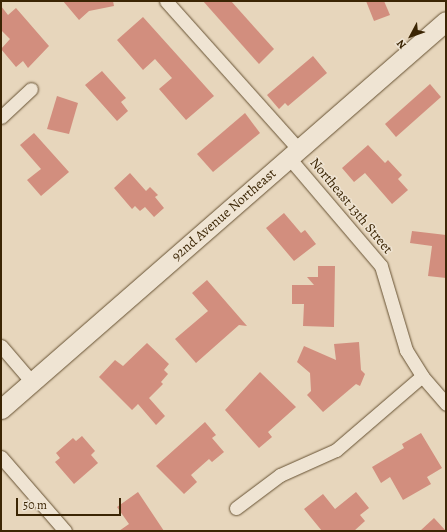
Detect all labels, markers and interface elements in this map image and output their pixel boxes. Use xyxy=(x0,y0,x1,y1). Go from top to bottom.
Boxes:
north arrow xyxy=(391,16,431,56)
text: N xyxy=(393,36,410,52)
street label: Northeast 13th Street xyxy=(306,155,396,257)
street label: 92nd Avenue Northeast xyxy=(168,165,280,265)
scale bar xyxy=(18,490,123,516)
text: 50 m xyxy=(23,497,47,513)

